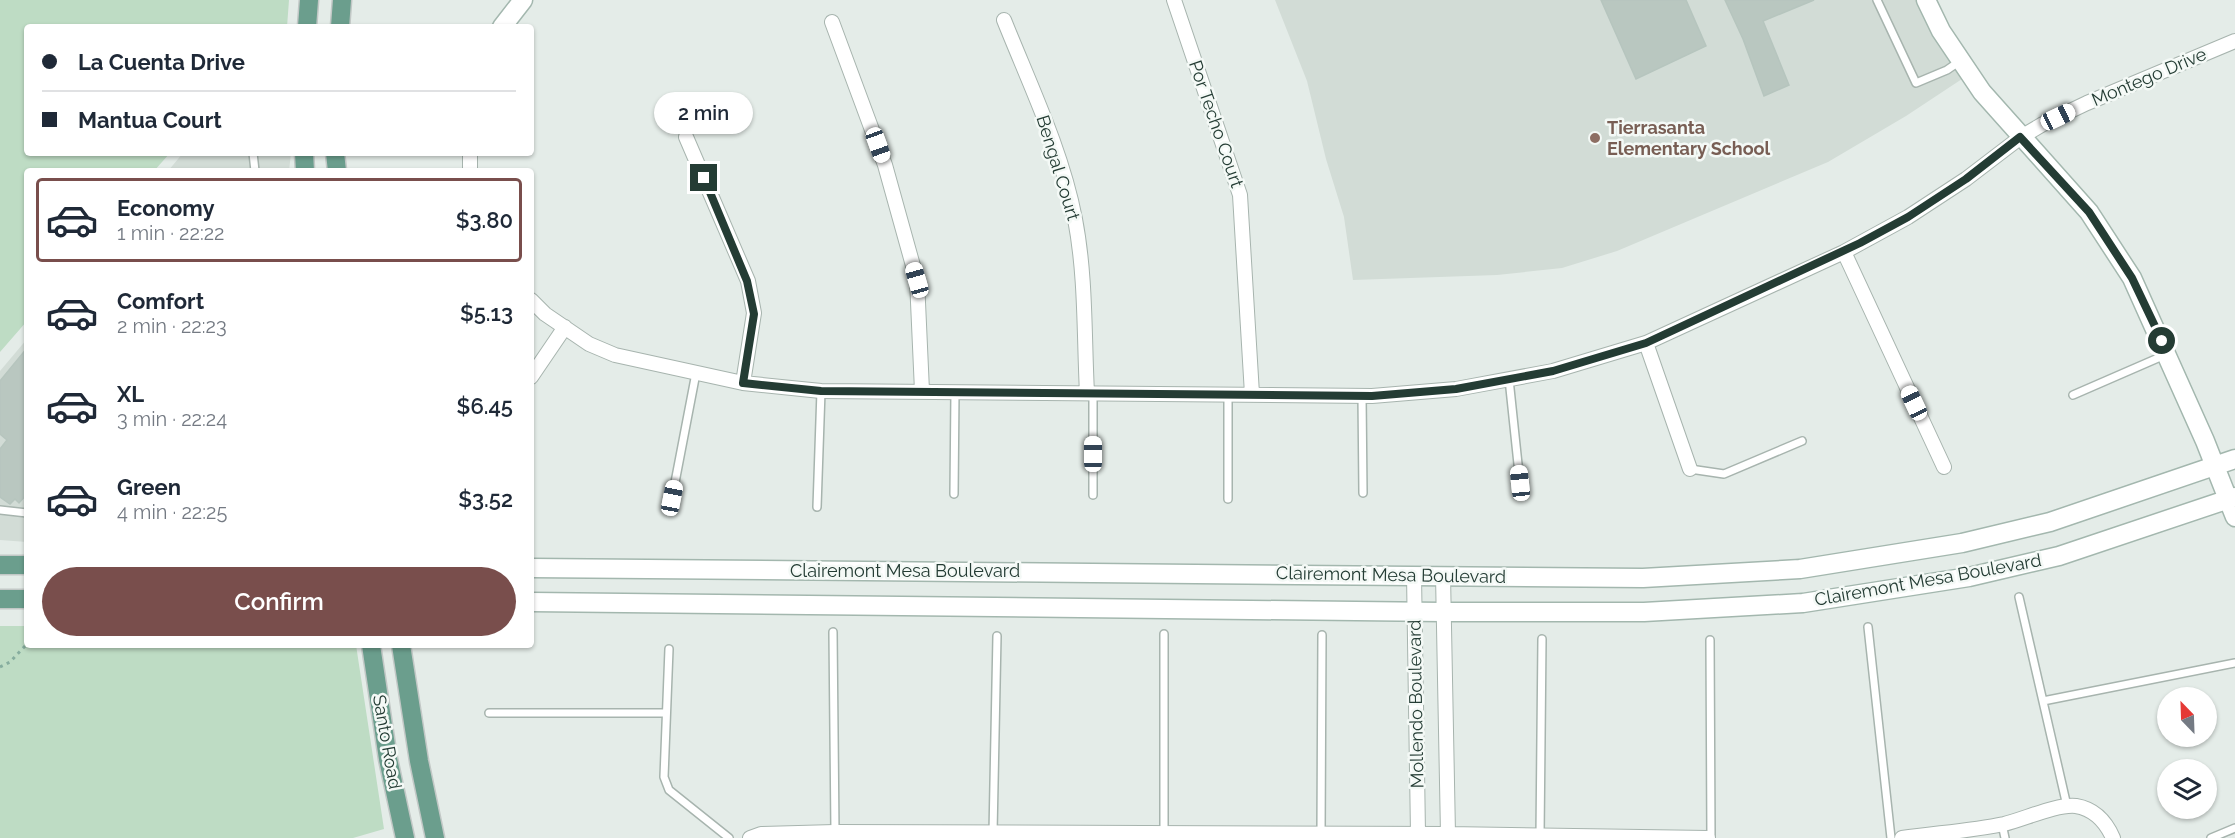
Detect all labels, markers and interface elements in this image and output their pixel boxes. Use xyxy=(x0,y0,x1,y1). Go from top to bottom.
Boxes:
street label: Montego Drive xyxy=(2088,43,2210,110)
text: La Cuenta Drive xyxy=(78,49,245,75)
street label: Por Techo Court xyxy=(1185,58,1248,190)
callout: 2 min xyxy=(654,91,754,133)
text: 2 min xyxy=(678,101,729,125)
car xyxy=(2038,101,2078,133)
text: Mantua Court xyxy=(78,107,222,133)
street label: Bengal Court xyxy=(1032,113,1084,223)
place label: Tierrasanta Elementary School xyxy=(1607,117,1771,159)
car xyxy=(863,125,893,165)
marker: Tierrasanta Elementary School xyxy=(1588,131,1602,145)
route end xyxy=(690,164,717,191)
icon: car xyxy=(45,193,99,247)
text: Economy xyxy=(117,195,215,221)
text: $3.80 xyxy=(456,207,513,233)
text: 1 min · 22:22 xyxy=(117,221,224,245)
car xyxy=(903,260,931,300)
icon: car xyxy=(45,286,99,340)
text: Comfort xyxy=(117,288,204,314)
text: $5.13 xyxy=(460,300,513,326)
text: 2 min · 22:23 xyxy=(117,314,227,338)
route start xyxy=(2148,327,2175,354)
icon: car xyxy=(45,379,99,433)
text: XL xyxy=(117,381,144,407)
car xyxy=(1898,383,1930,423)
text: $6.45 xyxy=(457,393,513,419)
text: 3 min · 22:24 xyxy=(117,407,227,431)
car xyxy=(1084,436,1102,472)
car xyxy=(1509,464,1531,502)
icon: car xyxy=(45,472,99,526)
text: Green xyxy=(117,474,181,500)
car xyxy=(660,479,684,517)
text: $3.52 xyxy=(458,486,513,512)
text: 4 min · 22:25 xyxy=(117,500,227,524)
street label: Clairemont Mesa Boulevard xyxy=(1813,549,2043,610)
street label: Clairemont Mesa Boulevard xyxy=(790,560,1020,581)
street label: Clairemont Mesa Boulevard xyxy=(1276,562,1506,587)
button: Confirm xyxy=(42,567,516,636)
street label: Mollendo Boulevard xyxy=(1404,619,1427,789)
north arrow xyxy=(2157,687,2217,747)
map controls xyxy=(2157,687,2217,819)
street label: Santo Road xyxy=(369,693,406,791)
button: layers xyxy=(2157,759,2217,819)

